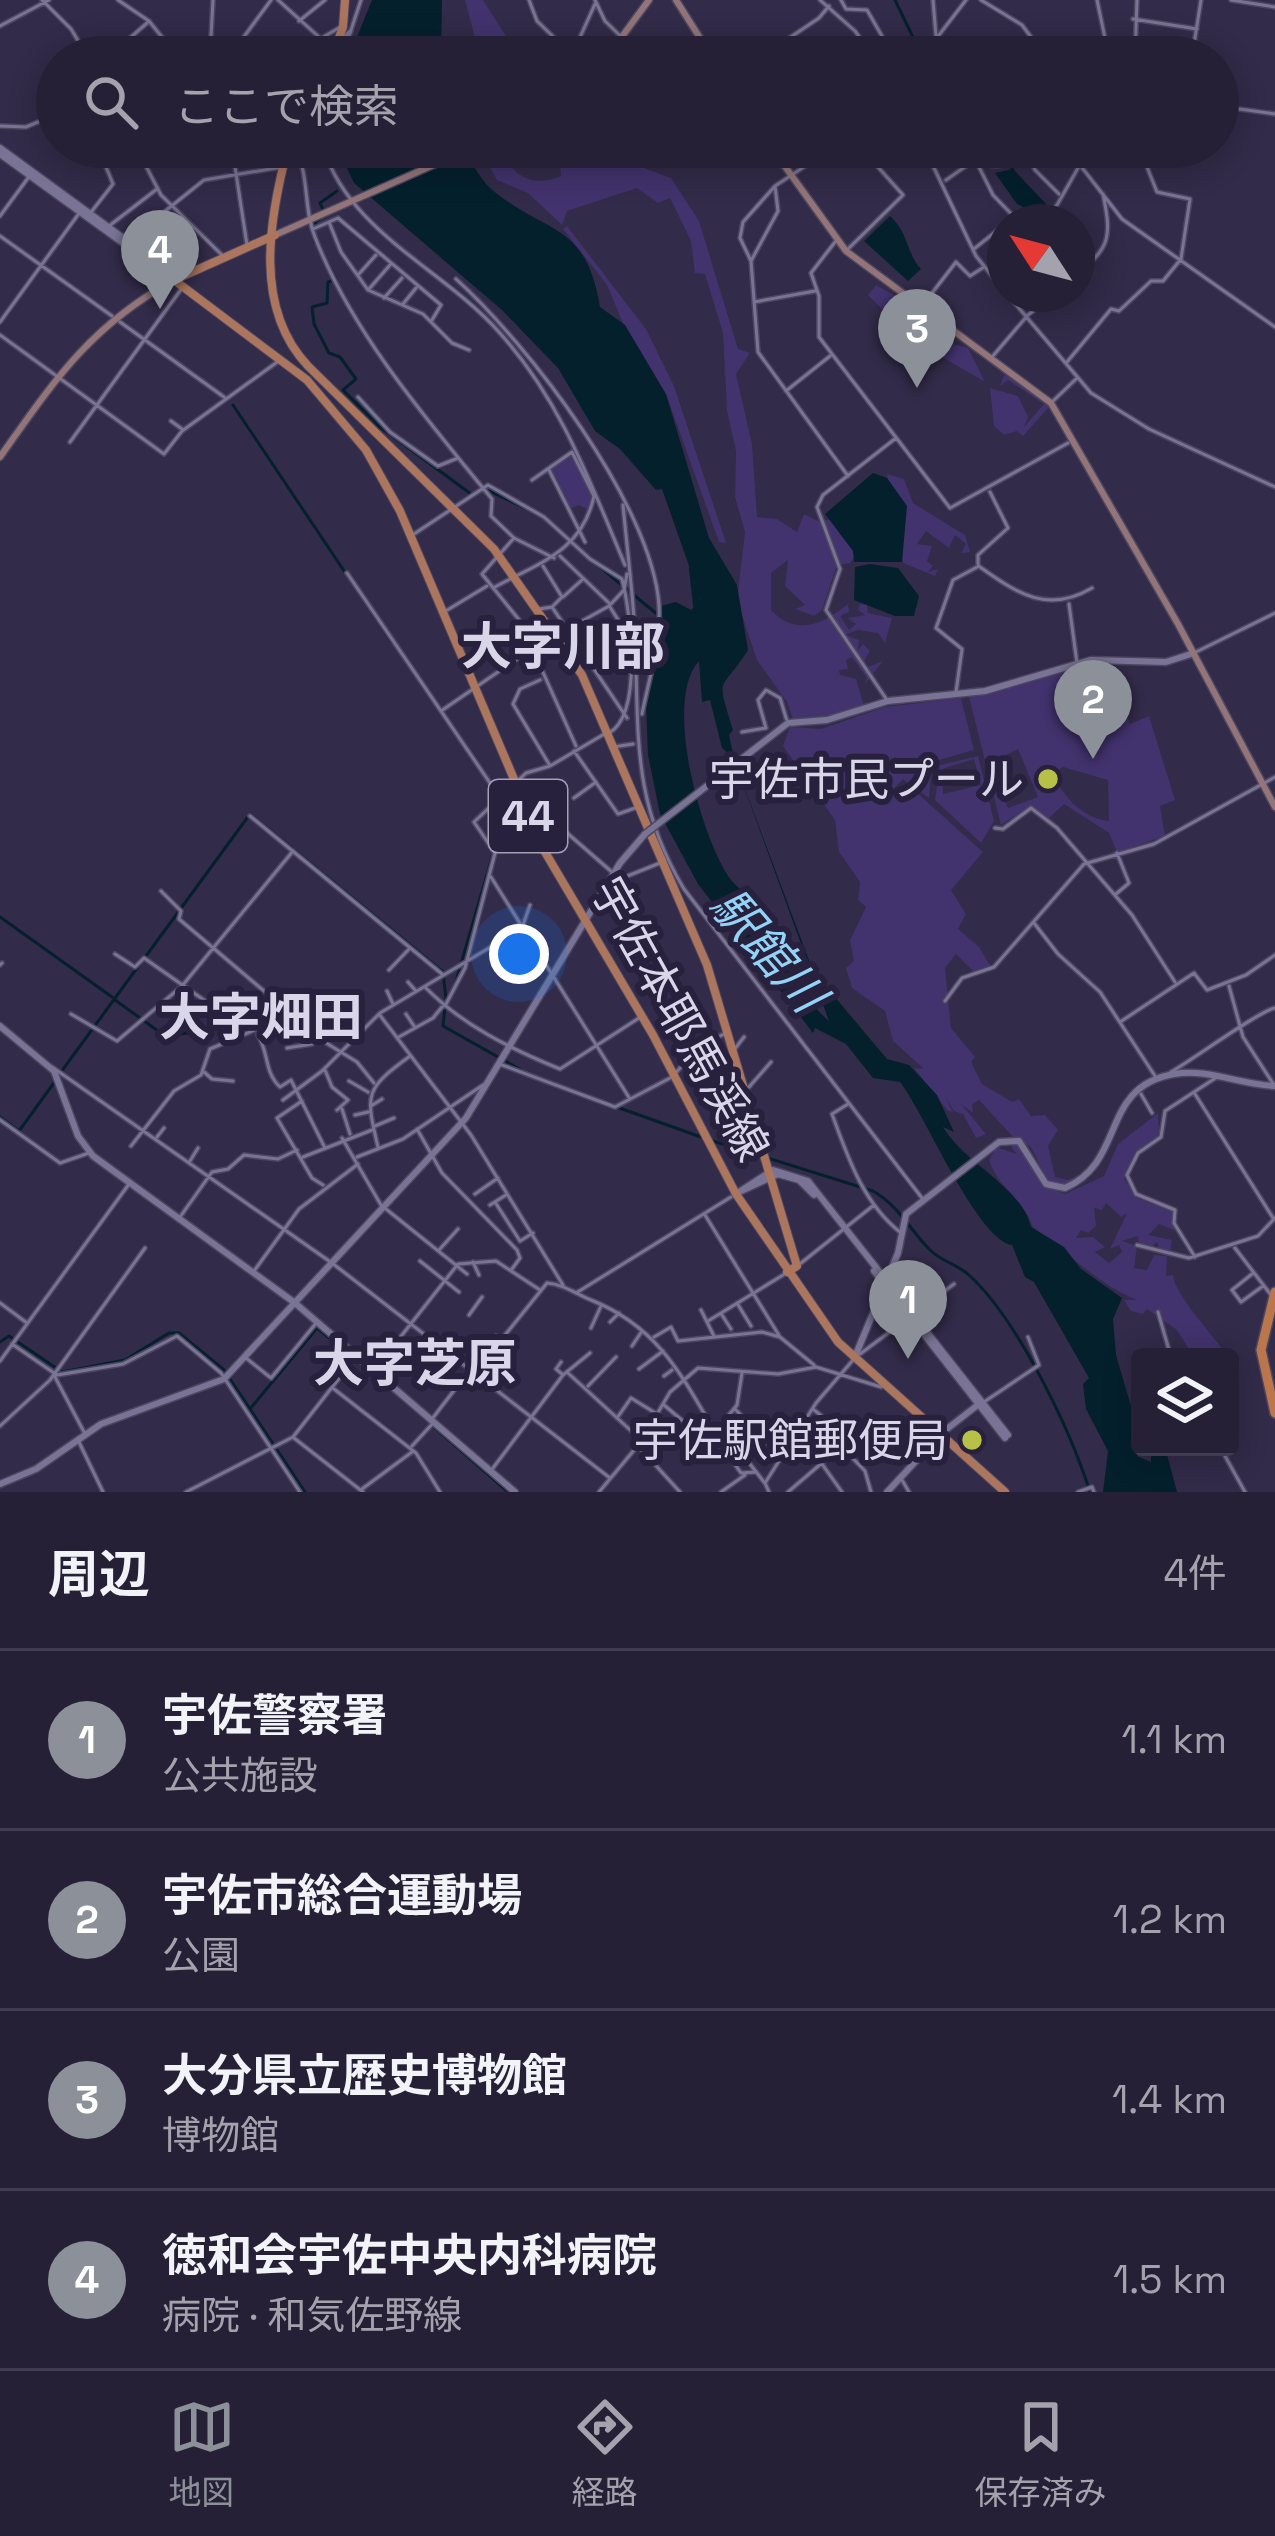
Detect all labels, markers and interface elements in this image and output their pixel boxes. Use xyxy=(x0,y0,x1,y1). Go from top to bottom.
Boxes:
search box xyxy=(36,36,1239,168)
icon: search xyxy=(78,69,144,135)
text: ここで検索 xyxy=(174,78,399,135)
north arrow xyxy=(987,204,1095,312)
pin: 4 xyxy=(121,210,199,309)
pin: 3 xyxy=(878,289,956,388)
district label: 大字川部 xyxy=(461,614,665,679)
pin: 2 xyxy=(1054,660,1132,759)
place label: 宇佐市民プール xyxy=(709,751,1024,808)
marker: 宇佐市民プール xyxy=(1035,766,1061,792)
road number: 44 xyxy=(489,780,567,852)
street label: 宇佐本耶馬渓線 xyxy=(579,867,781,1171)
water label: 駅館川 xyxy=(698,876,842,1028)
your location xyxy=(489,924,549,984)
district label: 大字畑田 xyxy=(159,985,363,1050)
pin: 1 xyxy=(869,1260,947,1359)
district label: 大字芝原 xyxy=(313,1331,517,1396)
map controls xyxy=(1131,1348,1239,1456)
button: layers xyxy=(1131,1348,1239,1456)
place label: 宇佐駅館郵便局 xyxy=(633,1412,948,1469)
marker: 宇佐駅館郵便局 xyxy=(959,1427,985,1453)
text: 周辺 xyxy=(48,1542,150,1607)
text: 4件 xyxy=(1164,1549,1227,1598)
text: 宇佐警察署 xyxy=(162,1687,387,1744)
text: 1 xyxy=(78,1715,96,1764)
text: 1.1 km xyxy=(1122,1715,1227,1764)
text: 公共施設 xyxy=(162,1751,318,1800)
text: 宇佐市総合運動場 xyxy=(162,1867,522,1924)
text: 2 xyxy=(75,1895,99,1944)
text: 1.2 km xyxy=(1113,1895,1227,1944)
text: 公園 xyxy=(162,1931,240,1980)
text: 大分県立歴史博物館 xyxy=(162,2047,567,2104)
text: 3 xyxy=(75,2075,99,2124)
text: 1.4 km xyxy=(1112,2075,1227,2124)
text: 博物館 xyxy=(162,2111,279,2160)
text: 徳和会宇佐中央内科病院 xyxy=(162,2227,657,2284)
text: 4 xyxy=(75,2255,99,2304)
text: 1.5 km xyxy=(1113,2255,1227,2304)
text: 病院 · 和気佐野線 xyxy=(162,2291,462,2340)
tab: 地図 xyxy=(169,2394,235,2514)
tab: 経路 xyxy=(572,2394,638,2514)
tab: 保存済み xyxy=(975,2394,1107,2514)

